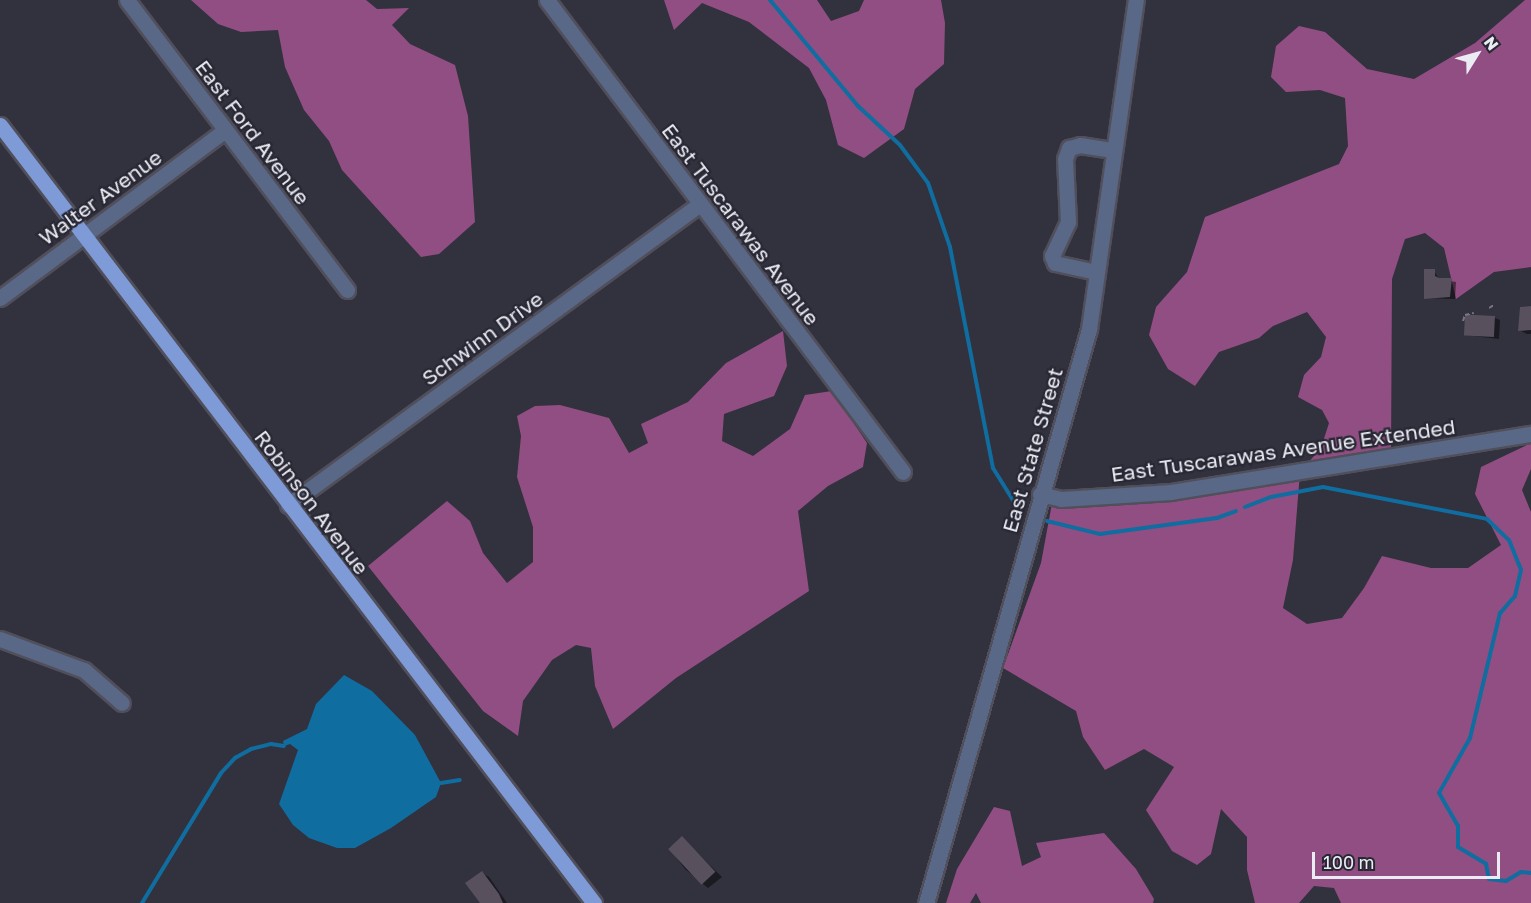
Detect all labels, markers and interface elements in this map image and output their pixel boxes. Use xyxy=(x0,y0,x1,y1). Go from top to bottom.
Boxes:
north arrow xyxy=(1447,24,1507,84)
text: N xyxy=(1480,32,1503,54)
street label: East Ford Avenue xyxy=(190,55,316,209)
street label: East Tuscarawas Avenue xyxy=(657,118,825,330)
street label: Walter Avenue xyxy=(34,144,166,250)
street label: Schwinn Drive xyxy=(417,286,547,390)
street label: East State Street xyxy=(996,365,1068,535)
street label: East Tuscarawas Avenue Extended xyxy=(1109,413,1457,487)
street label: Robinson Avenue xyxy=(250,425,374,579)
scale bar xyxy=(1315,840,1502,878)
text: 100 m xyxy=(1323,851,1374,873)

